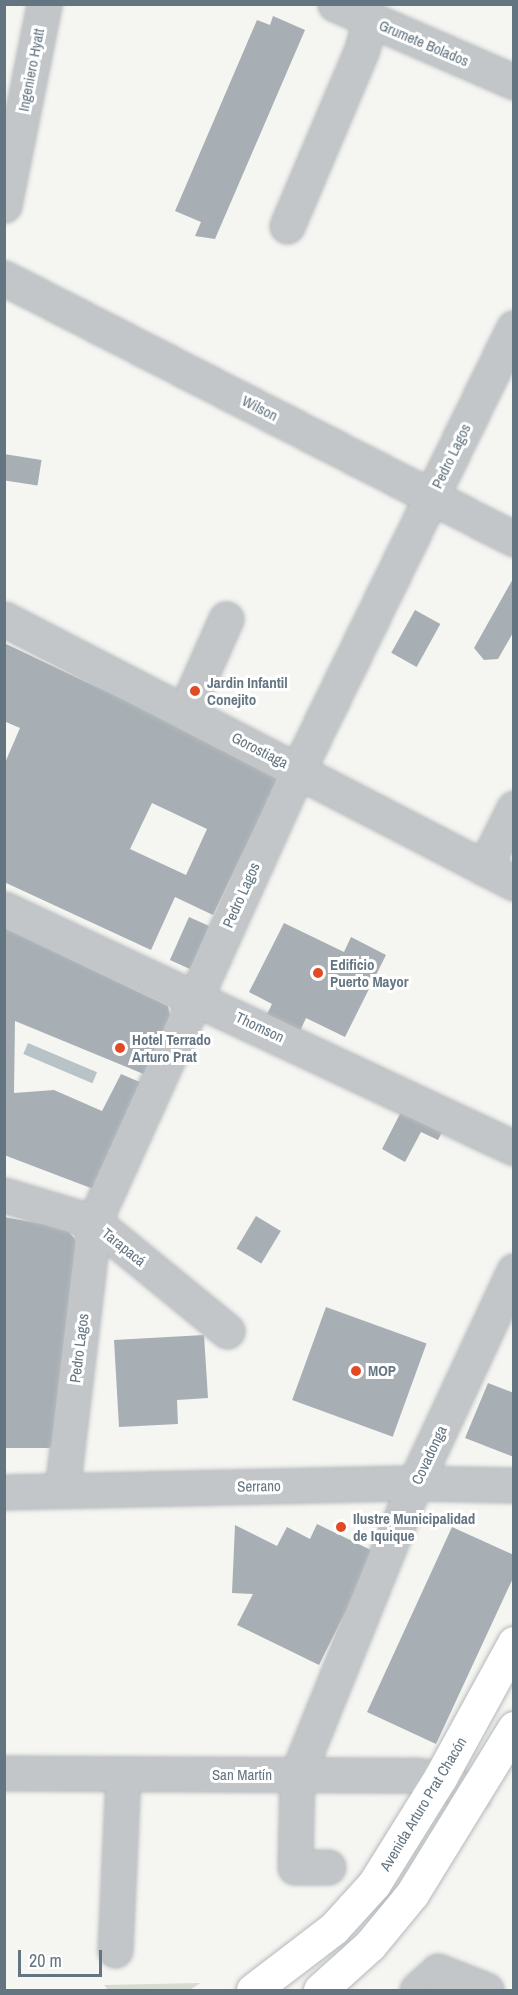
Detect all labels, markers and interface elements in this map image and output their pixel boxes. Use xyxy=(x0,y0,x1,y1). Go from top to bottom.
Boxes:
street label: Grumete Bolados xyxy=(376,16,472,70)
street label: Ingeniero Hyatt xyxy=(14,27,48,113)
street label: Wilson xyxy=(239,391,281,425)
street label: Pedro Lagos xyxy=(428,421,474,491)
place label: Jardin Infantil Conejito xyxy=(207,673,288,708)
marker: Jardin Infantil Conejito xyxy=(188,684,202,698)
street label: Gorostiaga xyxy=(229,728,291,772)
street label: Pedro Lagos xyxy=(219,859,263,931)
place label: Edificio Puerto Mayor xyxy=(330,955,409,990)
marker: Edificio Puerto Mayor xyxy=(311,966,325,980)
street label: Thomson xyxy=(233,1008,287,1046)
place label: Hotel Terrado Arturo Prat xyxy=(132,1030,211,1065)
marker: Hotel Terrado Arturo Prat xyxy=(113,1041,127,1055)
street label: Tarapacá xyxy=(99,1224,149,1270)
street label: Pedro Lagos xyxy=(66,1312,92,1384)
place label: MOP xyxy=(368,1362,396,1380)
marker: MOP xyxy=(349,1364,363,1378)
street label: Covadonga xyxy=(408,1423,450,1487)
street label: Serrano xyxy=(237,1477,281,1495)
place label: Ilustre Municipalidad de Iquique xyxy=(353,1509,475,1544)
marker: Ilustre Municipalidad de Iquique xyxy=(334,1520,348,1534)
street label: Avenida Arturo Prat Chacón xyxy=(376,1734,470,1874)
street label: San Martín xyxy=(212,1766,272,1784)
scale bar xyxy=(21,1938,105,1976)
text: 20 m xyxy=(29,1948,62,1973)

